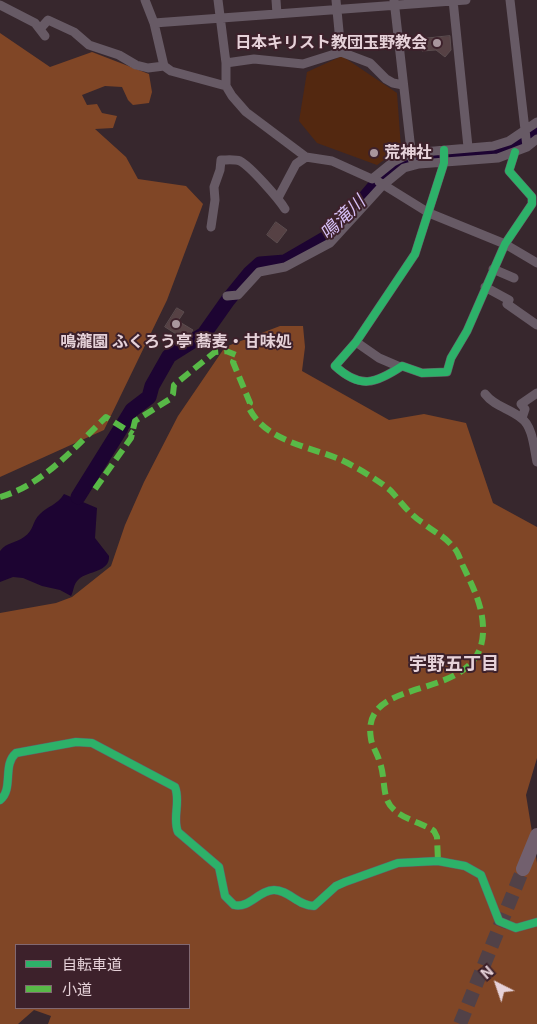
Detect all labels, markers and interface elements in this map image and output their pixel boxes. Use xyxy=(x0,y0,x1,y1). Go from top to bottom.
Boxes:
place label: 日本キリスト教団玉野教会 xyxy=(235,33,427,53)
marker: 日本キリスト教団玉野教会 xyxy=(431,37,443,49)
place label: 荒神社 xyxy=(384,143,432,163)
marker: 荒神社 xyxy=(368,147,380,159)
water label: 鳴滝川 xyxy=(316,191,370,245)
marker: 鳴瀧園 ふくろう亭 蕎麦・甘味処 xyxy=(170,318,182,330)
place label: 鳴瀧園 ふくろう亭 蕎麦・甘味処 xyxy=(60,332,292,352)
district label: 宇野五丁目 xyxy=(409,654,499,676)
legend xyxy=(15,944,190,1009)
text: 自転車道 xyxy=(62,955,122,974)
north arrow xyxy=(472,959,522,1009)
text: N xyxy=(477,962,496,982)
text: 小道 xyxy=(62,980,92,999)

